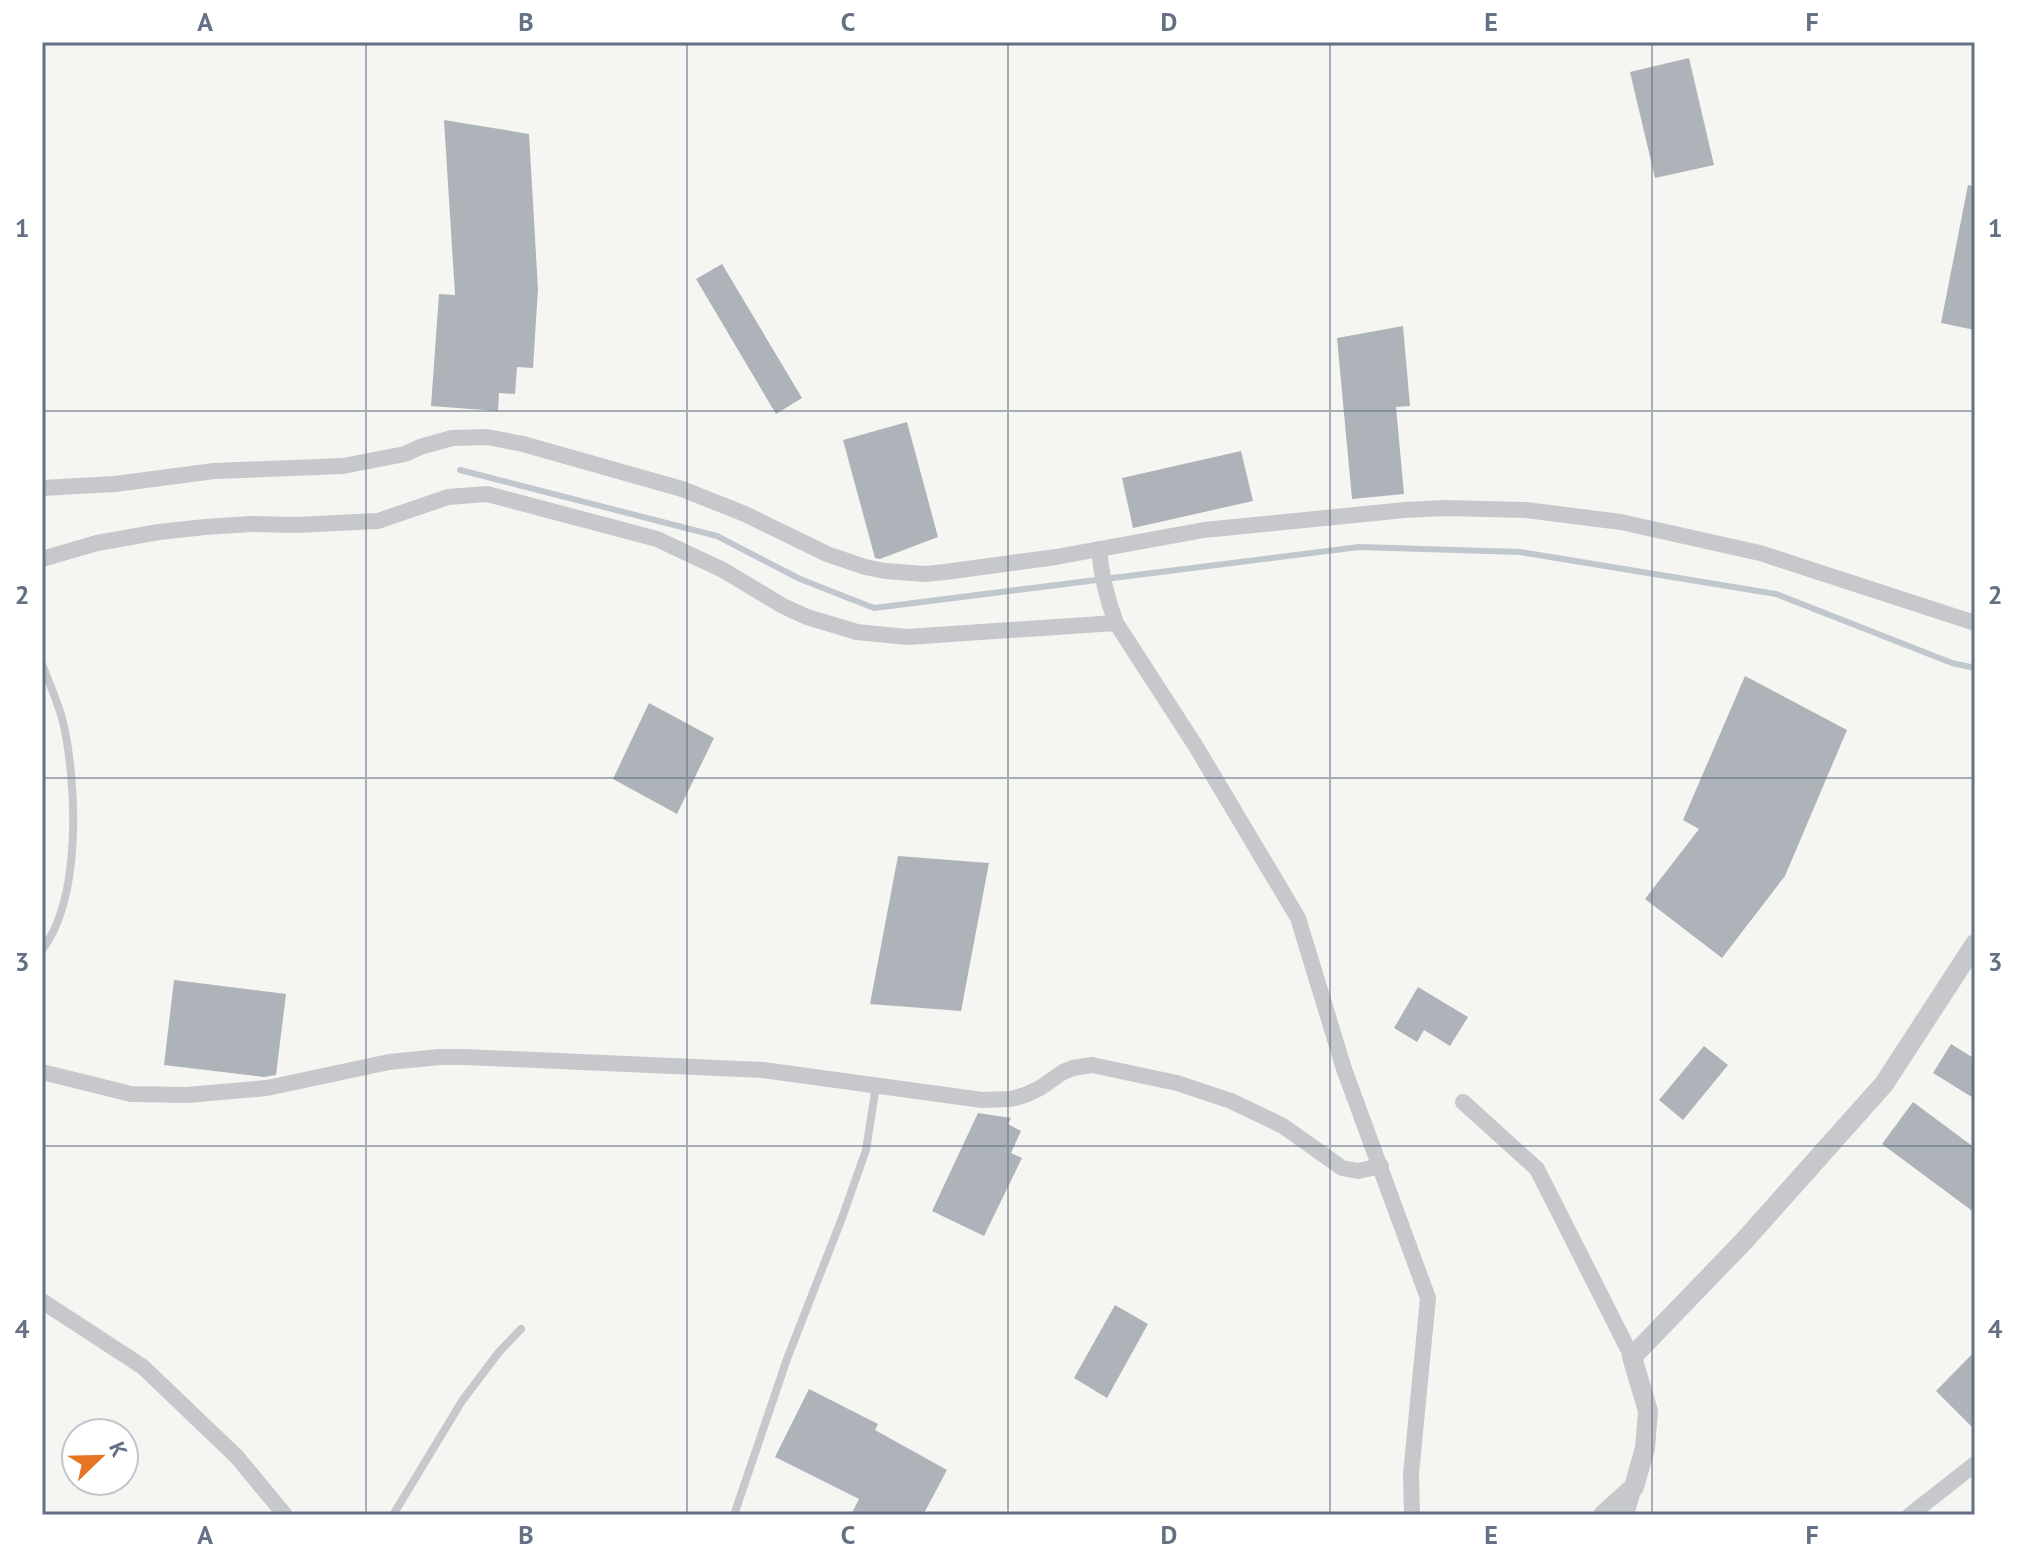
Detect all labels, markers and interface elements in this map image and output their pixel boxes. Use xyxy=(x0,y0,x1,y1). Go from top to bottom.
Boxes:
text: A xyxy=(197,5,213,38)
text: B xyxy=(518,5,534,38)
text: C xyxy=(841,5,855,38)
text: D xyxy=(1161,5,1177,38)
text: E xyxy=(1484,5,1498,38)
text: F xyxy=(1805,5,1819,38)
text: 1 xyxy=(15,211,29,244)
text: 1 xyxy=(1988,211,2002,244)
text: 2 xyxy=(15,578,29,611)
text: 2 xyxy=(1988,578,2002,611)
text: 3 xyxy=(15,945,29,978)
text: 3 xyxy=(1988,945,2002,978)
text: 4 xyxy=(15,1312,30,1345)
text: 4 xyxy=(1988,1312,2003,1345)
north arrow xyxy=(60,1417,140,1497)
text: K xyxy=(103,1437,134,1461)
text: A xyxy=(197,1518,213,1551)
text: B xyxy=(518,1518,534,1551)
text: C xyxy=(841,1518,855,1551)
text: D xyxy=(1161,1518,1177,1551)
text: E xyxy=(1484,1518,1498,1551)
text: F xyxy=(1805,1518,1819,1551)

